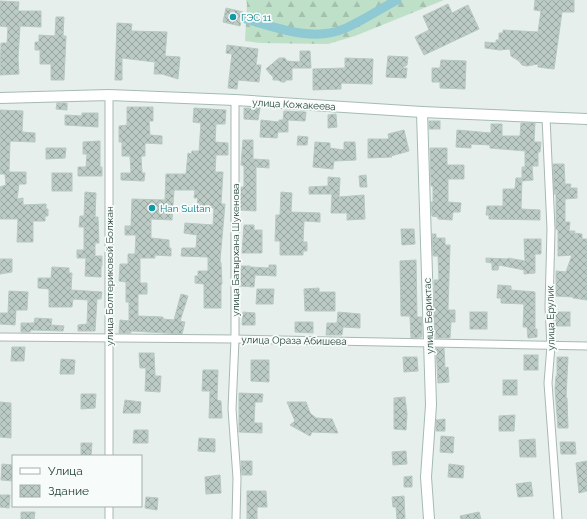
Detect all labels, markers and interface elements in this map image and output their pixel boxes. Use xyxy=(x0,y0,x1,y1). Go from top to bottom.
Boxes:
marker: ГЭС 11 xyxy=(228,12,238,22)
place label: ГЭС 11 xyxy=(241,12,272,23)
street label: улица Кожакеева xyxy=(252,97,336,112)
street label: улица Батырхана Шукенова xyxy=(230,183,241,317)
marker: Han Sultan xyxy=(147,203,157,213)
place label: Han Sultan xyxy=(160,203,211,214)
street label: улица Болтериковой Болжан xyxy=(104,206,115,346)
street label: улица Бериктас xyxy=(422,277,435,354)
street label: улица Ерулик xyxy=(544,285,557,351)
street label: улица Ораза Абишева xyxy=(241,334,347,347)
legend xyxy=(12,455,142,507)
text: Улица xyxy=(48,464,83,478)
text: Здание xyxy=(48,484,89,498)

